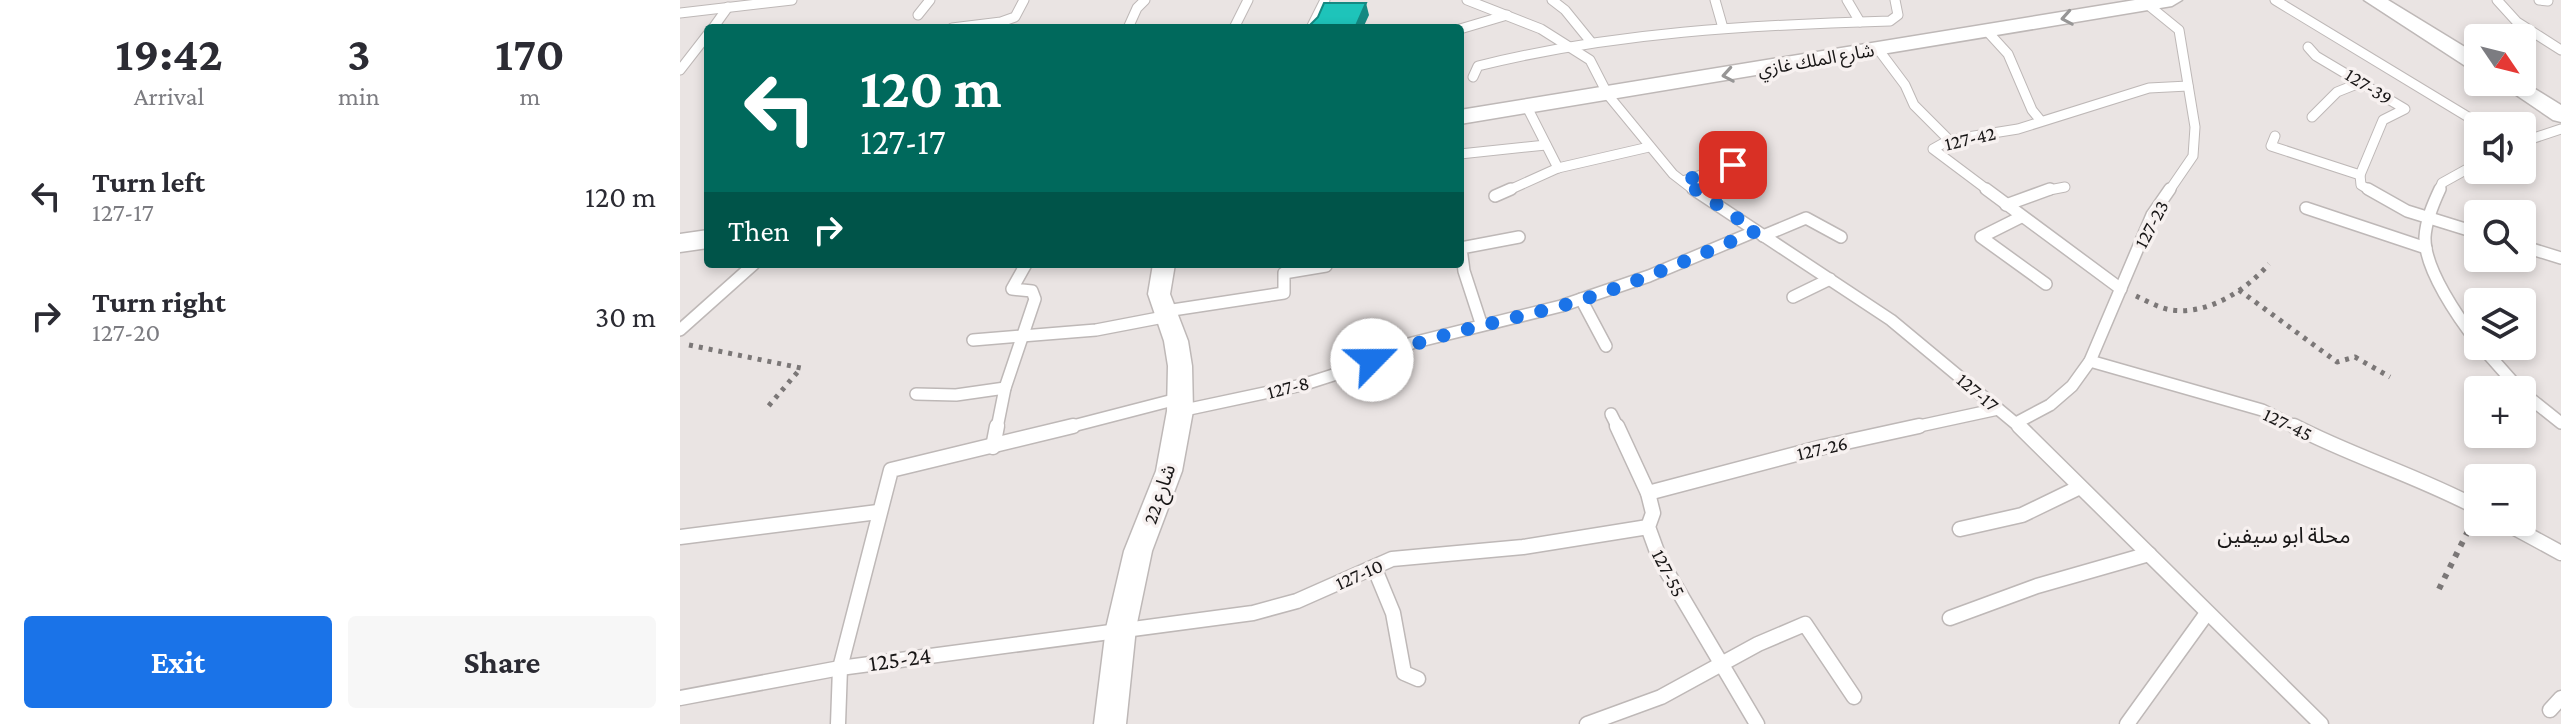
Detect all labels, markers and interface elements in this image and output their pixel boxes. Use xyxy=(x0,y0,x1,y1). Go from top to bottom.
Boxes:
one-way arrow xyxy=(2060,8,2074,25)
north arrow xyxy=(2464,24,2536,96)
map controls xyxy=(2464,24,2536,536)
text: 19:42 xyxy=(115,27,223,80)
text: 3 xyxy=(347,27,371,80)
text: 170 xyxy=(495,27,565,80)
street label: شارع الملك غازي xyxy=(1756,40,1876,84)
icon: left xyxy=(728,56,832,160)
text: 120 m xyxy=(860,57,1002,119)
street label: 127-39 xyxy=(2341,63,2397,109)
one-way arrow xyxy=(1721,65,1735,82)
text: Arrival xyxy=(134,82,204,111)
text: min xyxy=(338,82,380,111)
text: m xyxy=(519,82,540,111)
button: sound xyxy=(2464,112,2536,184)
street label: 127-42 xyxy=(1942,121,1998,155)
text: 127-17 xyxy=(860,122,946,162)
pin xyxy=(1699,131,1767,199)
icon: arrive xyxy=(1711,143,1755,187)
text: Turn left xyxy=(92,165,205,198)
icon: left xyxy=(24,174,68,218)
text: 120 m xyxy=(585,180,656,213)
street label: 127-23 xyxy=(2129,196,2173,252)
text: 127-17 xyxy=(92,198,154,227)
button: search xyxy=(2464,200,2536,272)
icon: right xyxy=(806,208,850,252)
text: Then xyxy=(728,214,790,247)
text: Turn right xyxy=(92,285,226,318)
button: layers xyxy=(2464,288,2536,360)
icon: right xyxy=(24,294,68,338)
text: 30 m xyxy=(595,300,656,333)
text: 127-20 xyxy=(92,318,160,347)
position arrow xyxy=(1330,318,1414,402)
street label: 127-17 xyxy=(1953,368,2003,416)
street label: 127-8 xyxy=(1265,371,1311,403)
button: + xyxy=(2464,376,2536,448)
street label: 127-45 xyxy=(2260,403,2316,445)
street label: 127-26 xyxy=(1794,432,1850,464)
street label: شارع 22 xyxy=(1139,461,1183,528)
button: − xyxy=(2464,464,2536,536)
district label: محلة ابو سيفين xyxy=(2217,523,2351,548)
street label: 127-55 xyxy=(1648,546,1690,600)
street label: 127-10 xyxy=(1332,554,1386,594)
button: Exit xyxy=(24,616,332,708)
button: Share xyxy=(348,616,656,708)
street label: 125-24 xyxy=(867,641,933,676)

